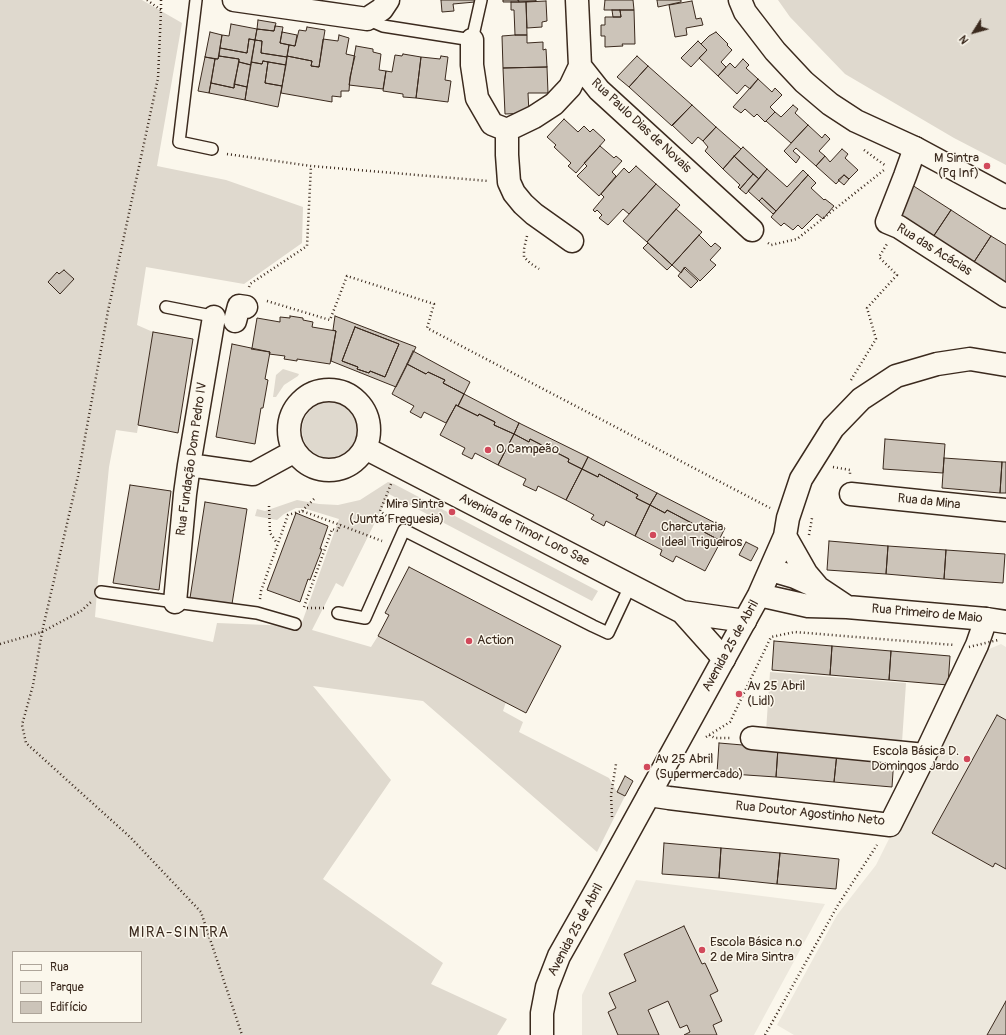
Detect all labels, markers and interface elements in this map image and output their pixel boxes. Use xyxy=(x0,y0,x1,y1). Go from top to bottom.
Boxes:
north arrow xyxy=(954,12,994,52)
text: N xyxy=(957,33,971,46)
street label: Rua Paulo Dias de Novais xyxy=(588,75,694,177)
place label: M Sintra (Pq Inf) xyxy=(934,151,979,182)
marker: M Sintra (Pq Inf) xyxy=(982,161,992,171)
street label: Rua das Acácias xyxy=(893,221,975,279)
street label: Rua Fundação Dom Pedro IV xyxy=(173,381,211,537)
place label: O Campeão xyxy=(496,442,559,458)
marker: O Campeão xyxy=(483,445,493,455)
street label: Avenida de Timor Loro Sae xyxy=(456,490,592,570)
street label: Rua da Mina xyxy=(897,491,961,513)
place label: Mira Sintra (Junta Freguesia) xyxy=(349,497,444,528)
marker: Mira Sintra (Junta Freguesia) xyxy=(447,507,457,517)
place label: Charcutaria Ideal Trigueiros xyxy=(661,520,742,551)
marker: Charcutaria Ideal Trigueiros xyxy=(648,530,658,540)
street label: Avenida 25 de Abril xyxy=(699,597,763,695)
street label: Rua Primeiro de Maio xyxy=(871,601,983,627)
place label: Action xyxy=(477,633,514,649)
marker: Action xyxy=(464,636,474,646)
place label: Av 25 Abril (Lidl) xyxy=(747,679,805,710)
marker: Av 25 Abril (Lidl) xyxy=(734,689,744,699)
place label: Escola Básica D. Domingos Jardo xyxy=(871,744,959,775)
place label: Av 25 Abril (Supermercado) xyxy=(655,752,743,783)
marker: Escola Básica D. Domingos Jardo xyxy=(962,754,972,764)
marker: Av 25 Abril (Supermercado) xyxy=(642,762,652,772)
street label: Rua Doutor Agostinho Neto xyxy=(735,798,885,830)
street label: Avenida 25 de Abril xyxy=(545,881,607,979)
district label: MIRA-SINTRA xyxy=(129,924,229,942)
place label: Escola Básica n.º 2 de Mira Sintra xyxy=(710,935,802,966)
marker: Escola Básica n.º 2 de Mira Sintra xyxy=(697,945,707,955)
legend xyxy=(12,951,142,1023)
text: Rua xyxy=(50,960,69,975)
text: Parque xyxy=(50,980,84,995)
text: Edifício xyxy=(50,1000,87,1015)

